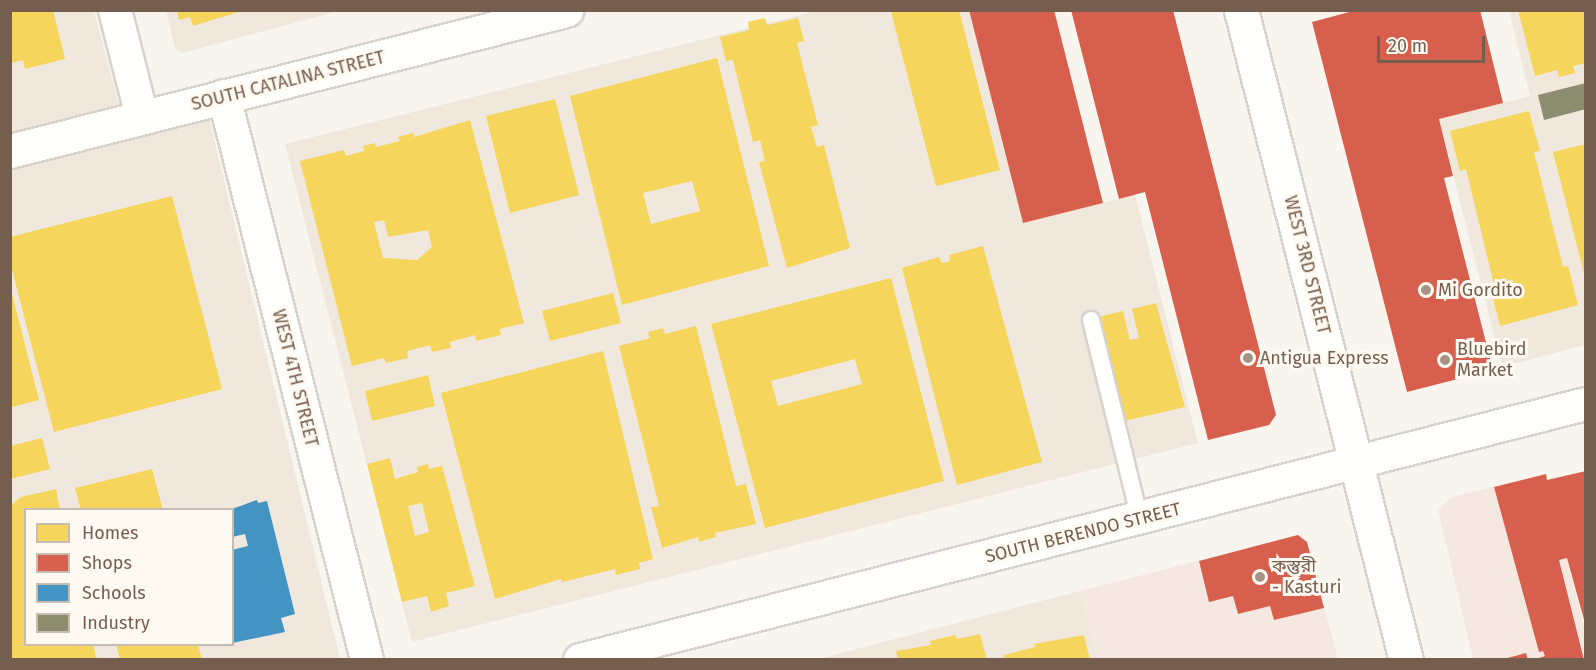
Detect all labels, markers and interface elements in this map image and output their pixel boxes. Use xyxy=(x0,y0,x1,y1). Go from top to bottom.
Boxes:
scale bar xyxy=(1380,24,1488,62)
text: 20 m xyxy=(1388,35,1427,57)
street label: SOUTH CATALINA STREET xyxy=(189,47,387,115)
street label: WEST 3RD STREET xyxy=(1279,193,1335,337)
place label: Mi Gordito xyxy=(1438,279,1523,301)
marker: Mi Gordito xyxy=(1419,283,1433,297)
street label: WEST 4TH STREET xyxy=(267,307,323,449)
place label: Bluebird Market xyxy=(1457,339,1526,382)
place label: Antigua Express xyxy=(1260,347,1389,369)
marker: Antigua Express xyxy=(1241,351,1255,365)
marker: Bluebird Market xyxy=(1438,353,1452,367)
street label: SOUTH BERENDO STREET xyxy=(983,498,1183,568)
legend xyxy=(24,508,234,646)
text: Homes xyxy=(82,522,138,544)
text: Shops xyxy=(82,552,132,574)
place label: কস্তুরী - Kasturi xyxy=(1272,556,1342,598)
marker: কস্তুরী - Kasturi xyxy=(1253,570,1267,584)
text: Schools xyxy=(82,582,146,604)
text: Industry xyxy=(82,612,150,634)

